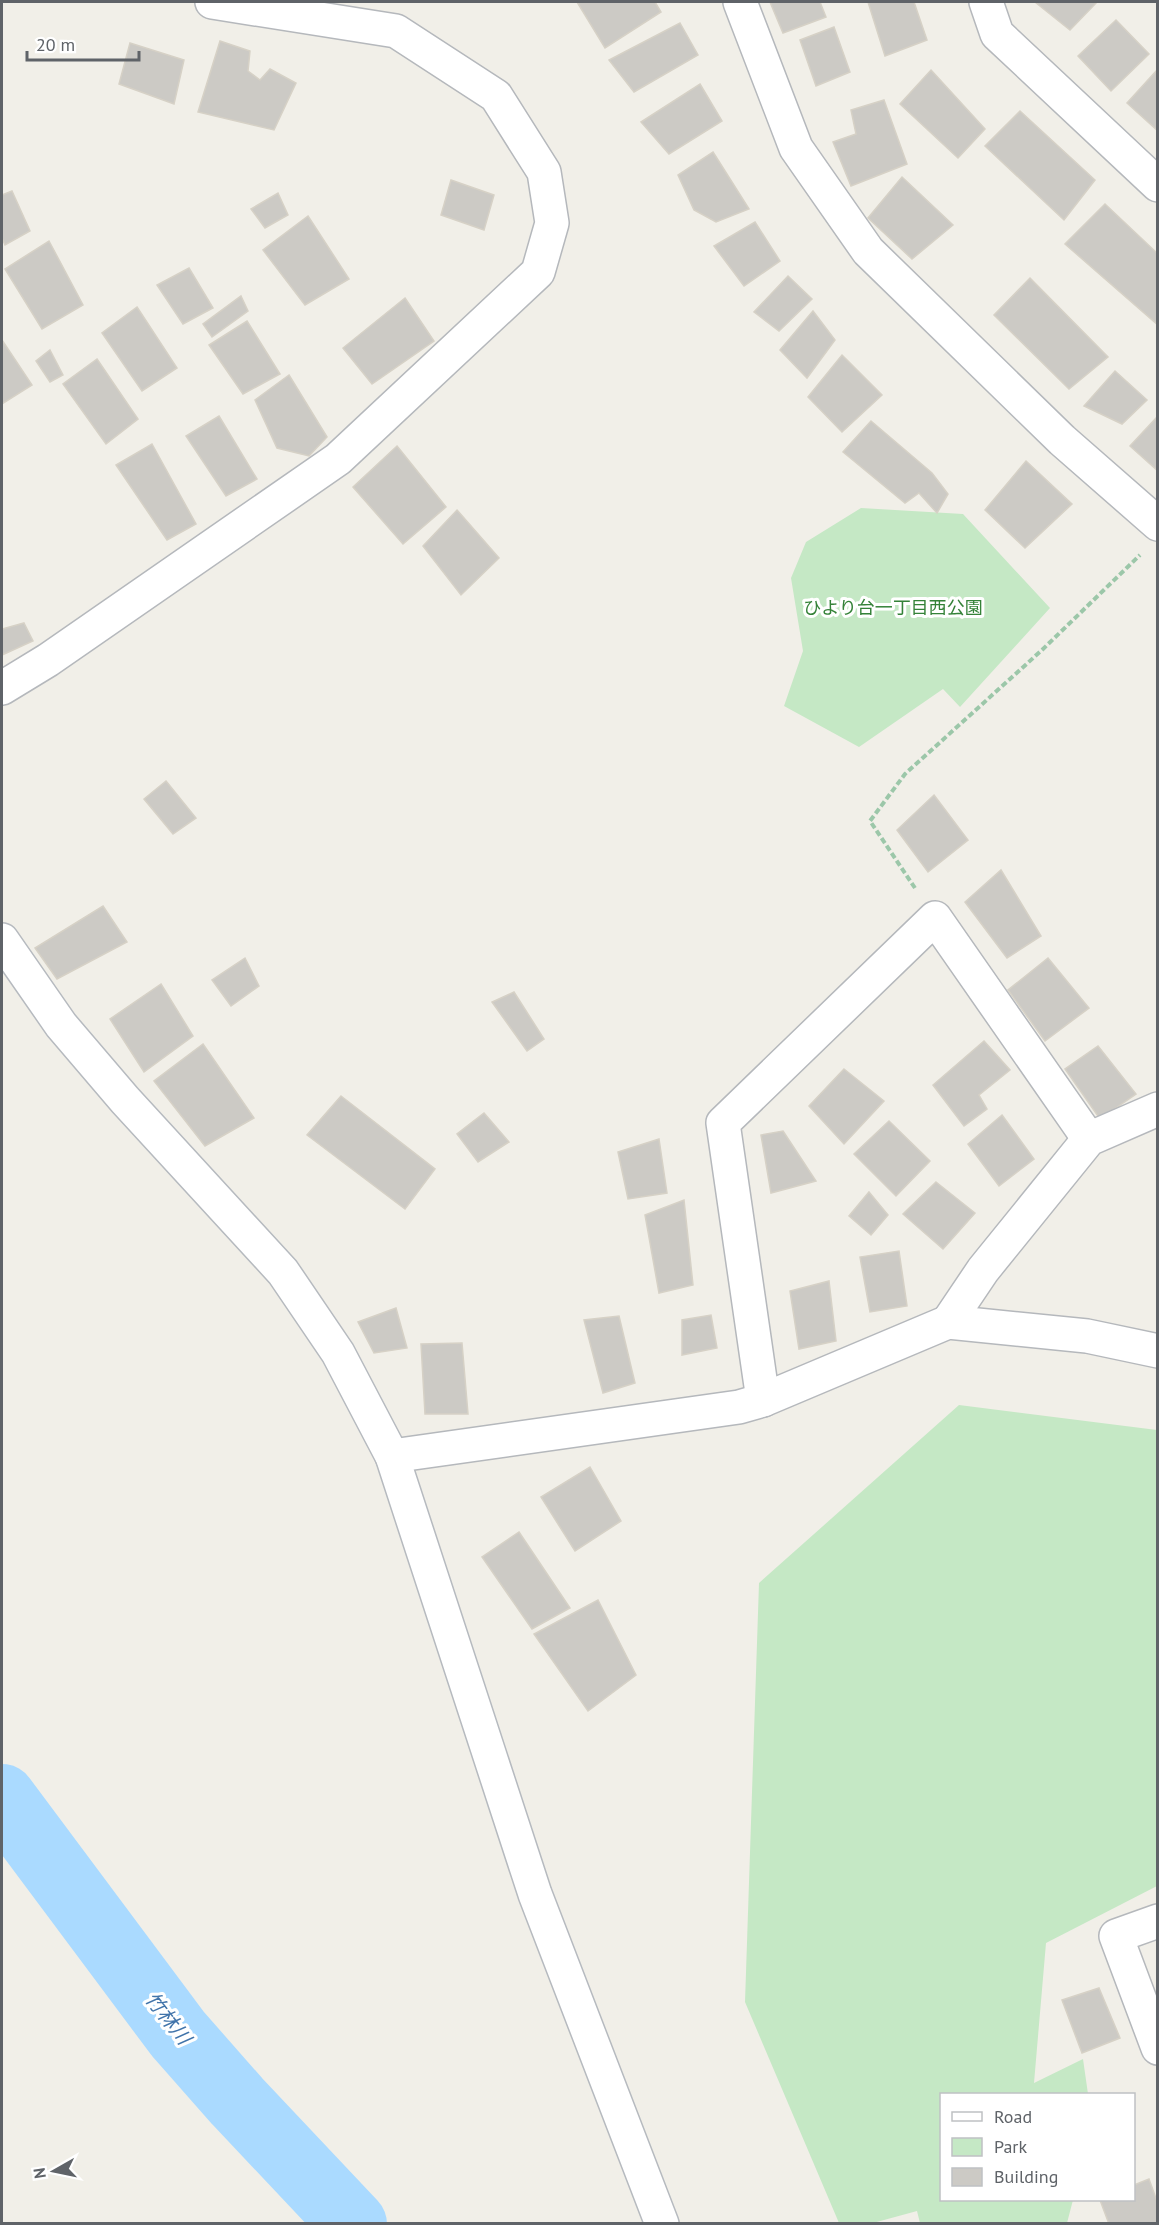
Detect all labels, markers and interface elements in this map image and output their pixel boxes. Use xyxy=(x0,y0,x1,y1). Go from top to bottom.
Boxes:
scale bar xyxy=(27,24,140,62)
text: 20 m xyxy=(36,33,75,56)
park label: ひより台一丁目西公園 xyxy=(803,596,983,619)
water label: 竹林川 xyxy=(139,1986,198,2051)
legend xyxy=(940,2093,1135,2201)
text: Road xyxy=(994,2105,1032,2128)
text: Park xyxy=(994,2135,1027,2158)
north arrow xyxy=(24,2141,84,2201)
text: Building xyxy=(994,2165,1058,2188)
text: N xyxy=(28,2167,50,2180)

